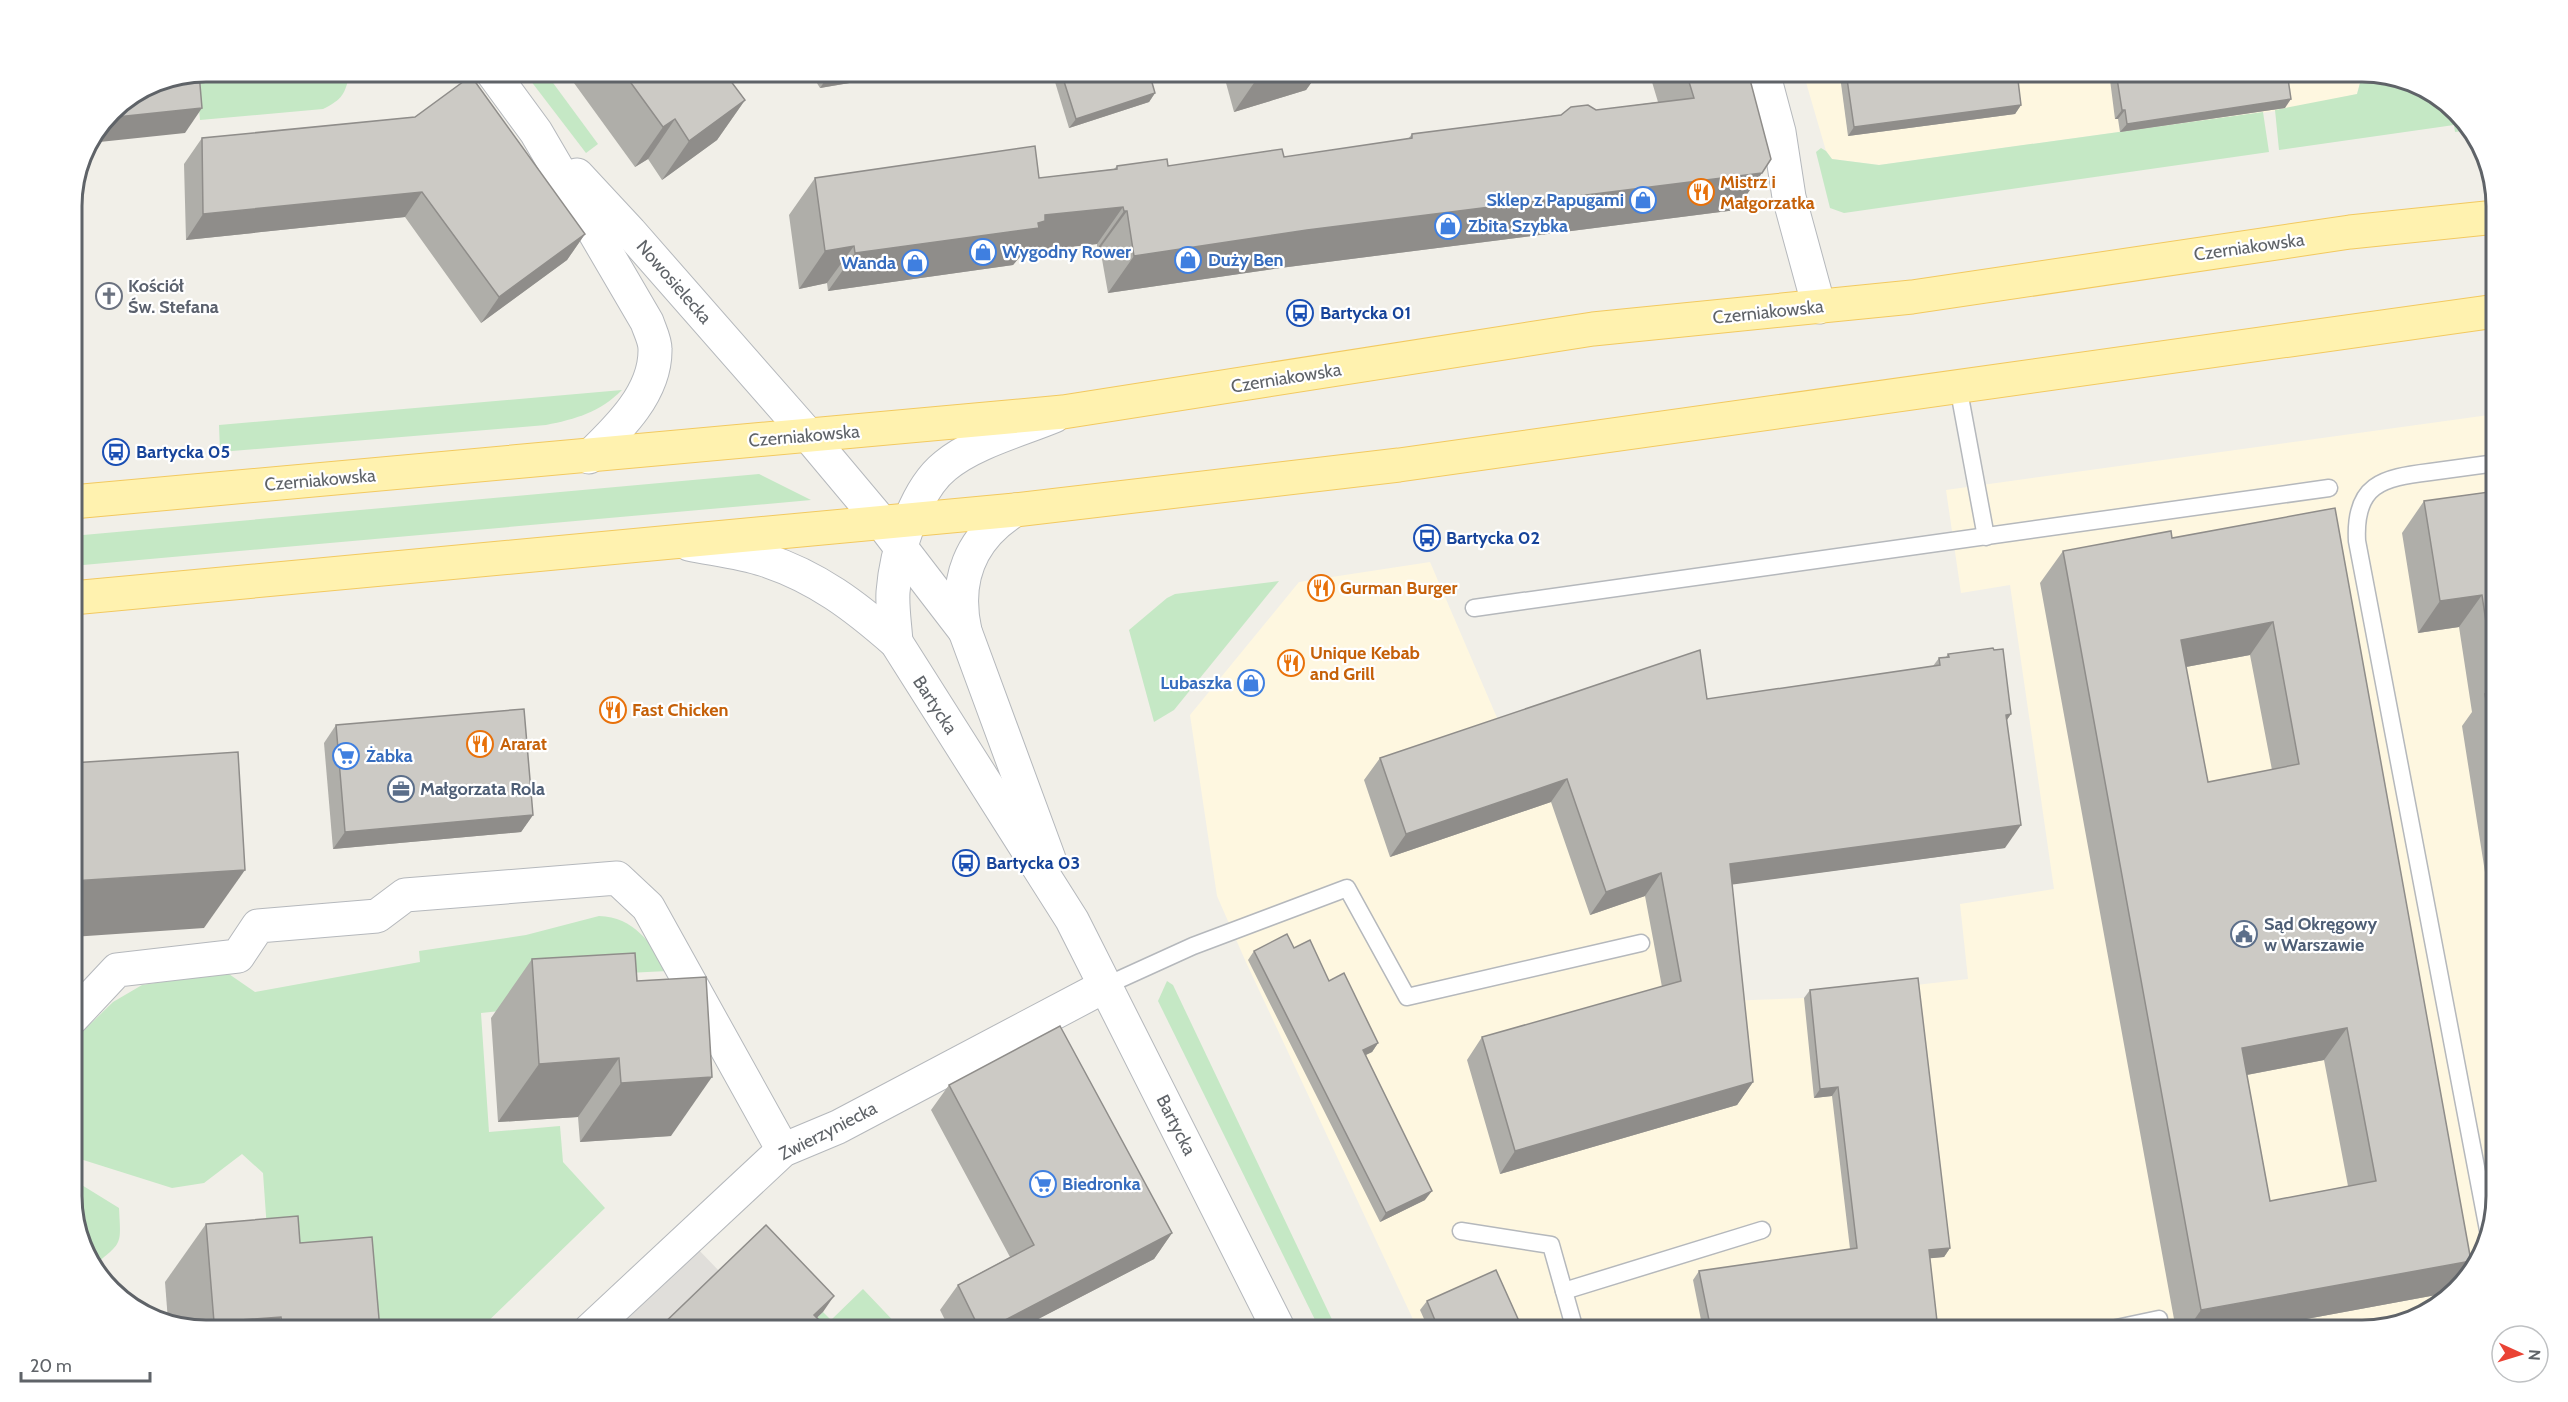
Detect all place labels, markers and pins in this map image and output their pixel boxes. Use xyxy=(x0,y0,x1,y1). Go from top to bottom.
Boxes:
place label: Mistrz i Małgorzatka xyxy=(1720,171,1815,214)
restaurant icon: Mistrz i Małgorzatka xyxy=(1686,177,1716,207)
shop icon: Sklep z Papugami xyxy=(1628,185,1658,215)
place label: Sklep z Papugami xyxy=(1486,189,1624,211)
shop icon: Zbita Szybka xyxy=(1433,211,1463,241)
place label: Zbita Szybka xyxy=(1468,215,1568,237)
shop icon: Wygodny Rower xyxy=(968,237,998,267)
place label: Wygodny Rower xyxy=(1002,241,1131,263)
shop icon: Duży Ben xyxy=(1173,245,1203,275)
shop icon: Wanda xyxy=(900,248,930,278)
place label: Duży Ben xyxy=(1208,249,1283,271)
place label: Wanda xyxy=(841,252,896,274)
place label: Kościół Św. Stefana xyxy=(128,275,219,318)
church icon: Kościół Św. Stefana xyxy=(94,281,124,311)
bus stop icon: Bartycka 01 xyxy=(1285,298,1315,328)
place label: Bartycka 01 xyxy=(1320,302,1411,324)
bus stop icon: Bartycka 05 xyxy=(101,437,131,467)
place label: Bartycka 05 xyxy=(136,441,230,463)
bus stop icon: Bartycka 02 xyxy=(1412,523,1442,553)
place label: Bartycka 02 xyxy=(1446,527,1540,549)
restaurant icon: Gurman Burger xyxy=(1306,573,1336,603)
place label: Gurman Burger xyxy=(1340,577,1457,599)
place label: Unique Kebab and Grill xyxy=(1310,642,1420,685)
restaurant icon: Unique Kebab and Grill xyxy=(1276,648,1306,678)
shop icon: Lubaszka xyxy=(1236,668,1266,698)
place label: Lubaszka xyxy=(1160,672,1232,694)
restaurant icon: Fast Chicken xyxy=(598,695,628,725)
place label: Fast Chicken xyxy=(632,699,729,721)
restaurant icon: Ararat xyxy=(465,729,495,759)
place label: Ararat xyxy=(500,733,547,755)
supermarket icon: Żabka xyxy=(331,741,361,771)
place label: Żabka xyxy=(366,745,413,767)
office icon: Małgorzata Rola xyxy=(386,774,416,804)
place label: Małgorzata Rola xyxy=(420,778,545,800)
bus stop icon: Bartycka 03 xyxy=(951,848,981,878)
place label: Bartycka 03 xyxy=(986,852,1080,874)
place label: Sąd Okręgowy w Warszawie xyxy=(2264,913,2377,956)
public building icon: Sąd Okręgowy w Warszawie xyxy=(2229,919,2259,949)
supermarket icon: Biedronka xyxy=(1028,1169,1058,1199)
place label: Biedronka xyxy=(1062,1173,1141,1195)

